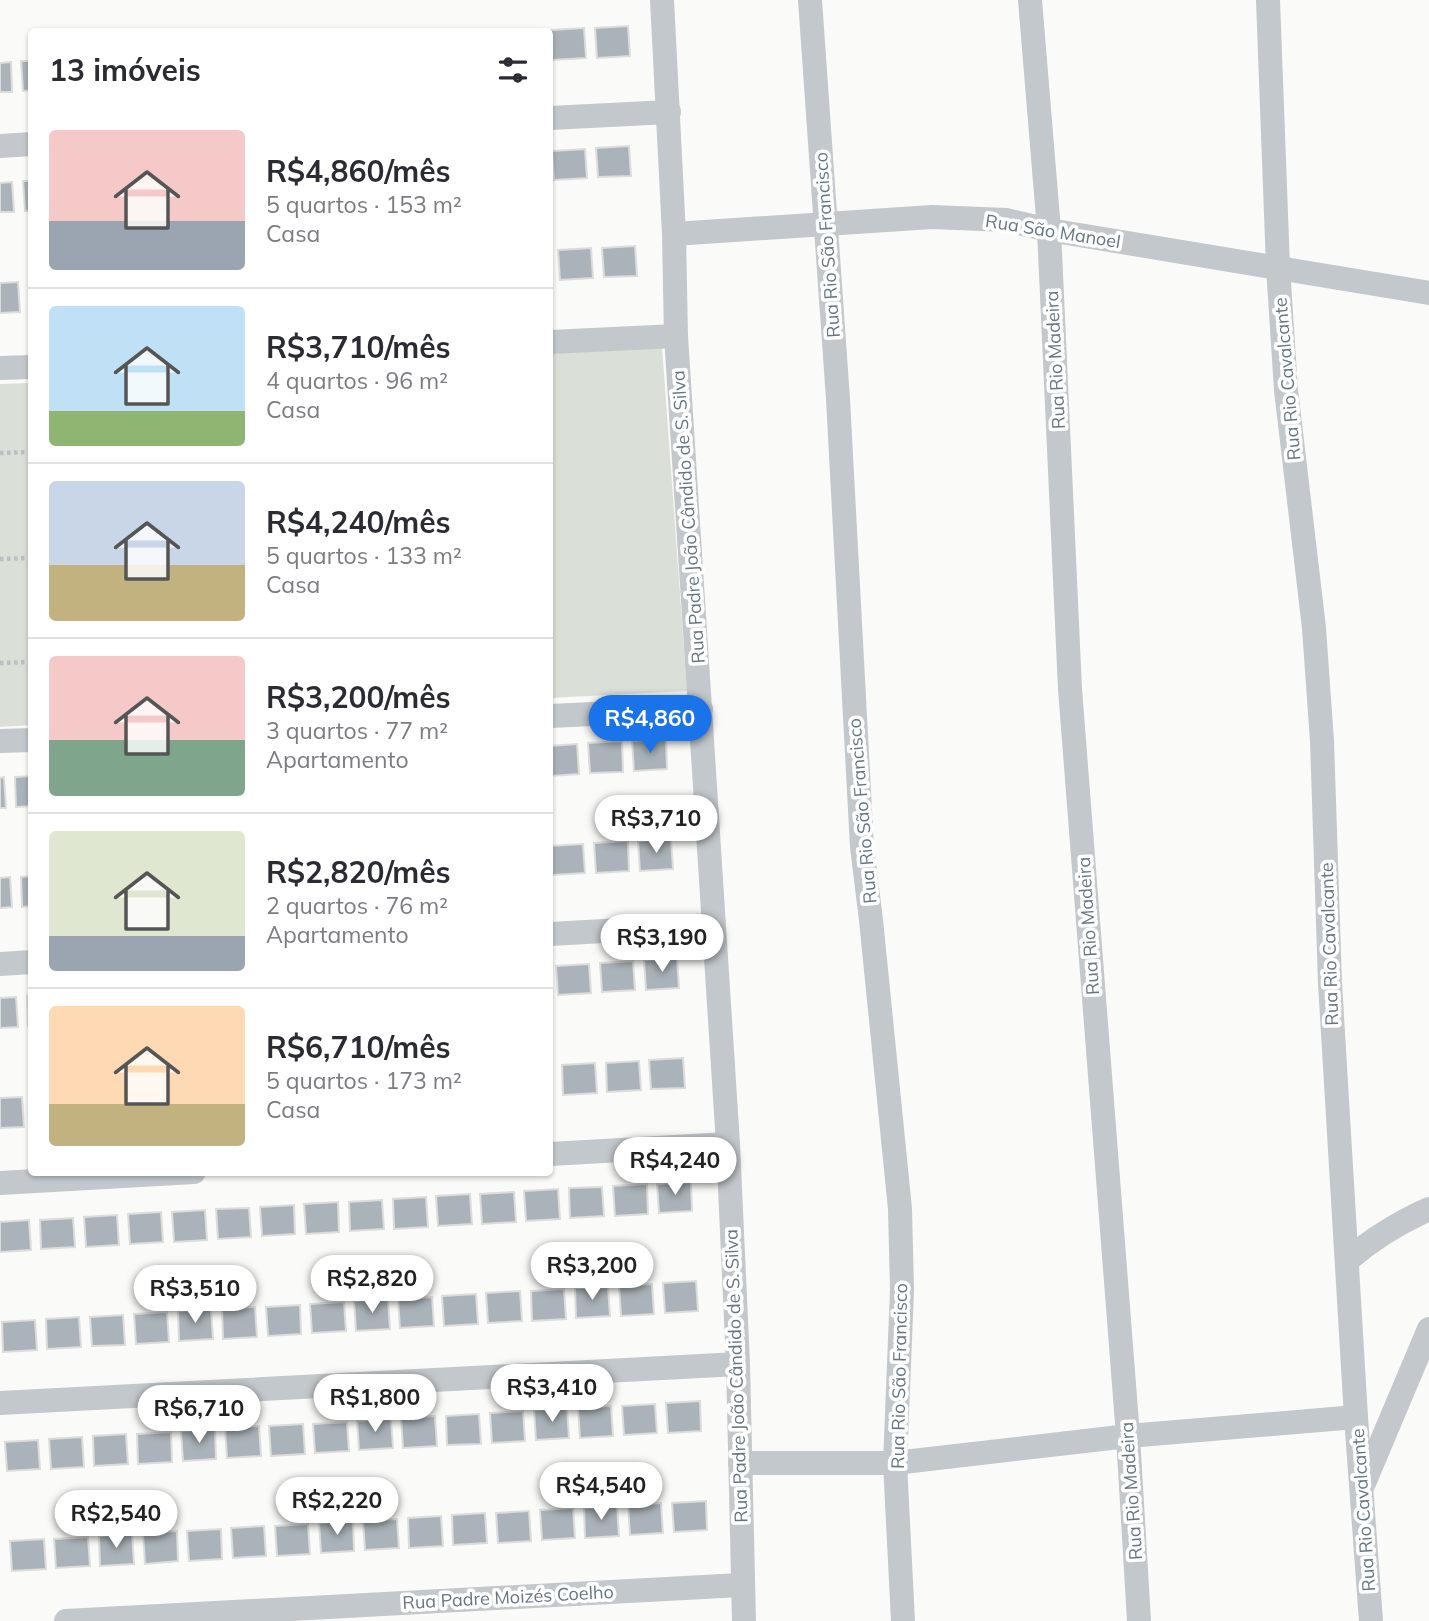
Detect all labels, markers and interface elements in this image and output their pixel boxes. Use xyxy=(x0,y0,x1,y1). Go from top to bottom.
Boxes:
text: 13 imóveis xyxy=(49,51,201,89)
icon: filters xyxy=(494,51,532,89)
street label: Rua Rio São Francisco xyxy=(809,151,845,339)
text: R$4,860/mês xyxy=(266,152,451,190)
icon: home xyxy=(105,158,189,242)
text: 5 quartos · 153 m² xyxy=(266,190,462,219)
street label: Rua São Manoel xyxy=(984,209,1122,253)
text: Casa xyxy=(266,219,320,248)
street label: Rua Rio Madeira xyxy=(1040,290,1070,430)
street label: Rua Rio Cavalcante xyxy=(1268,297,1306,461)
text: R$3,710/mês xyxy=(266,328,451,366)
icon: home xyxy=(105,334,189,418)
text: 4 quartos · 96 m² xyxy=(266,366,448,395)
street label: Rua Padre João Cândido de S. Silva xyxy=(666,370,710,664)
text: Casa xyxy=(266,395,320,424)
text: R$4,240/mês xyxy=(266,503,451,541)
icon: home xyxy=(105,509,189,593)
text: 5 quartos · 133 m² xyxy=(266,541,462,570)
text: Casa xyxy=(266,570,320,599)
text: R$3,200/mês xyxy=(266,678,451,716)
icon: home xyxy=(105,684,189,768)
pin: R$4,860 xyxy=(585,696,715,755)
text: R$4,860 xyxy=(605,703,695,732)
text: 3 quartos · 77 m² xyxy=(266,716,448,745)
street label: Rua Rio São Francisco xyxy=(842,717,882,905)
text: Apartamento xyxy=(266,745,409,774)
pin: R$3,710 xyxy=(591,796,721,855)
text: R$3,710 xyxy=(611,803,701,832)
text: R$2,820/mês xyxy=(266,853,451,891)
street label: Rua Rio Madeira xyxy=(1072,856,1104,996)
icon: home xyxy=(105,859,189,943)
street label: Rua Rio Cavalcante xyxy=(1315,862,1343,1026)
text: 2 quartos · 76 m² xyxy=(266,891,448,920)
pin: R$3,190 xyxy=(597,914,727,974)
text: Apartamento xyxy=(266,920,409,949)
text: R$3,190 xyxy=(617,922,707,951)
text: R$6,710/mês xyxy=(266,1028,451,1066)
icon: home xyxy=(105,1034,189,1118)
text: 5 quartos · 173 m² xyxy=(266,1066,462,1095)
text: Casa xyxy=(266,1095,320,1124)
pin: R$4,240 xyxy=(610,1138,740,1197)
text: R$4,240 xyxy=(630,1145,720,1174)
street label: Rua Padre João Cândido de S. Silva xyxy=(719,1229,753,1523)
pin: R$3,200 xyxy=(527,1242,657,1302)
text: R$3,200 xyxy=(547,1250,637,1279)
pin: R$2,820 xyxy=(307,1256,437,1315)
text: R$2,820 xyxy=(327,1263,417,1292)
pin: R$3,510 xyxy=(130,1266,260,1325)
text: R$3,510 xyxy=(150,1273,240,1302)
street label: Rua Rio São Francisco xyxy=(886,1283,912,1469)
pin: R$3,410 xyxy=(487,1364,617,1424)
text: R$3,410 xyxy=(507,1372,597,1401)
pin: R$1,800 xyxy=(310,1374,440,1434)
text: R$1,800 xyxy=(330,1382,420,1411)
pin: R$6,710 xyxy=(134,1386,264,1445)
text: R$6,710 xyxy=(154,1393,244,1422)
street label: Rua Rio Madeira xyxy=(1115,1421,1147,1561)
street label: Rua Rio Cavalcante xyxy=(1346,1428,1380,1592)
pin: R$4,540 xyxy=(536,1462,666,1522)
text: R$4,540 xyxy=(556,1470,646,1499)
pin: R$2,220 xyxy=(272,1478,402,1537)
text: R$2,220 xyxy=(292,1485,382,1514)
pin: R$2,540 xyxy=(51,1490,181,1550)
text: R$2,540 xyxy=(71,1498,161,1527)
street label: Rua Padre Moizés Coelho xyxy=(402,1580,614,1614)

